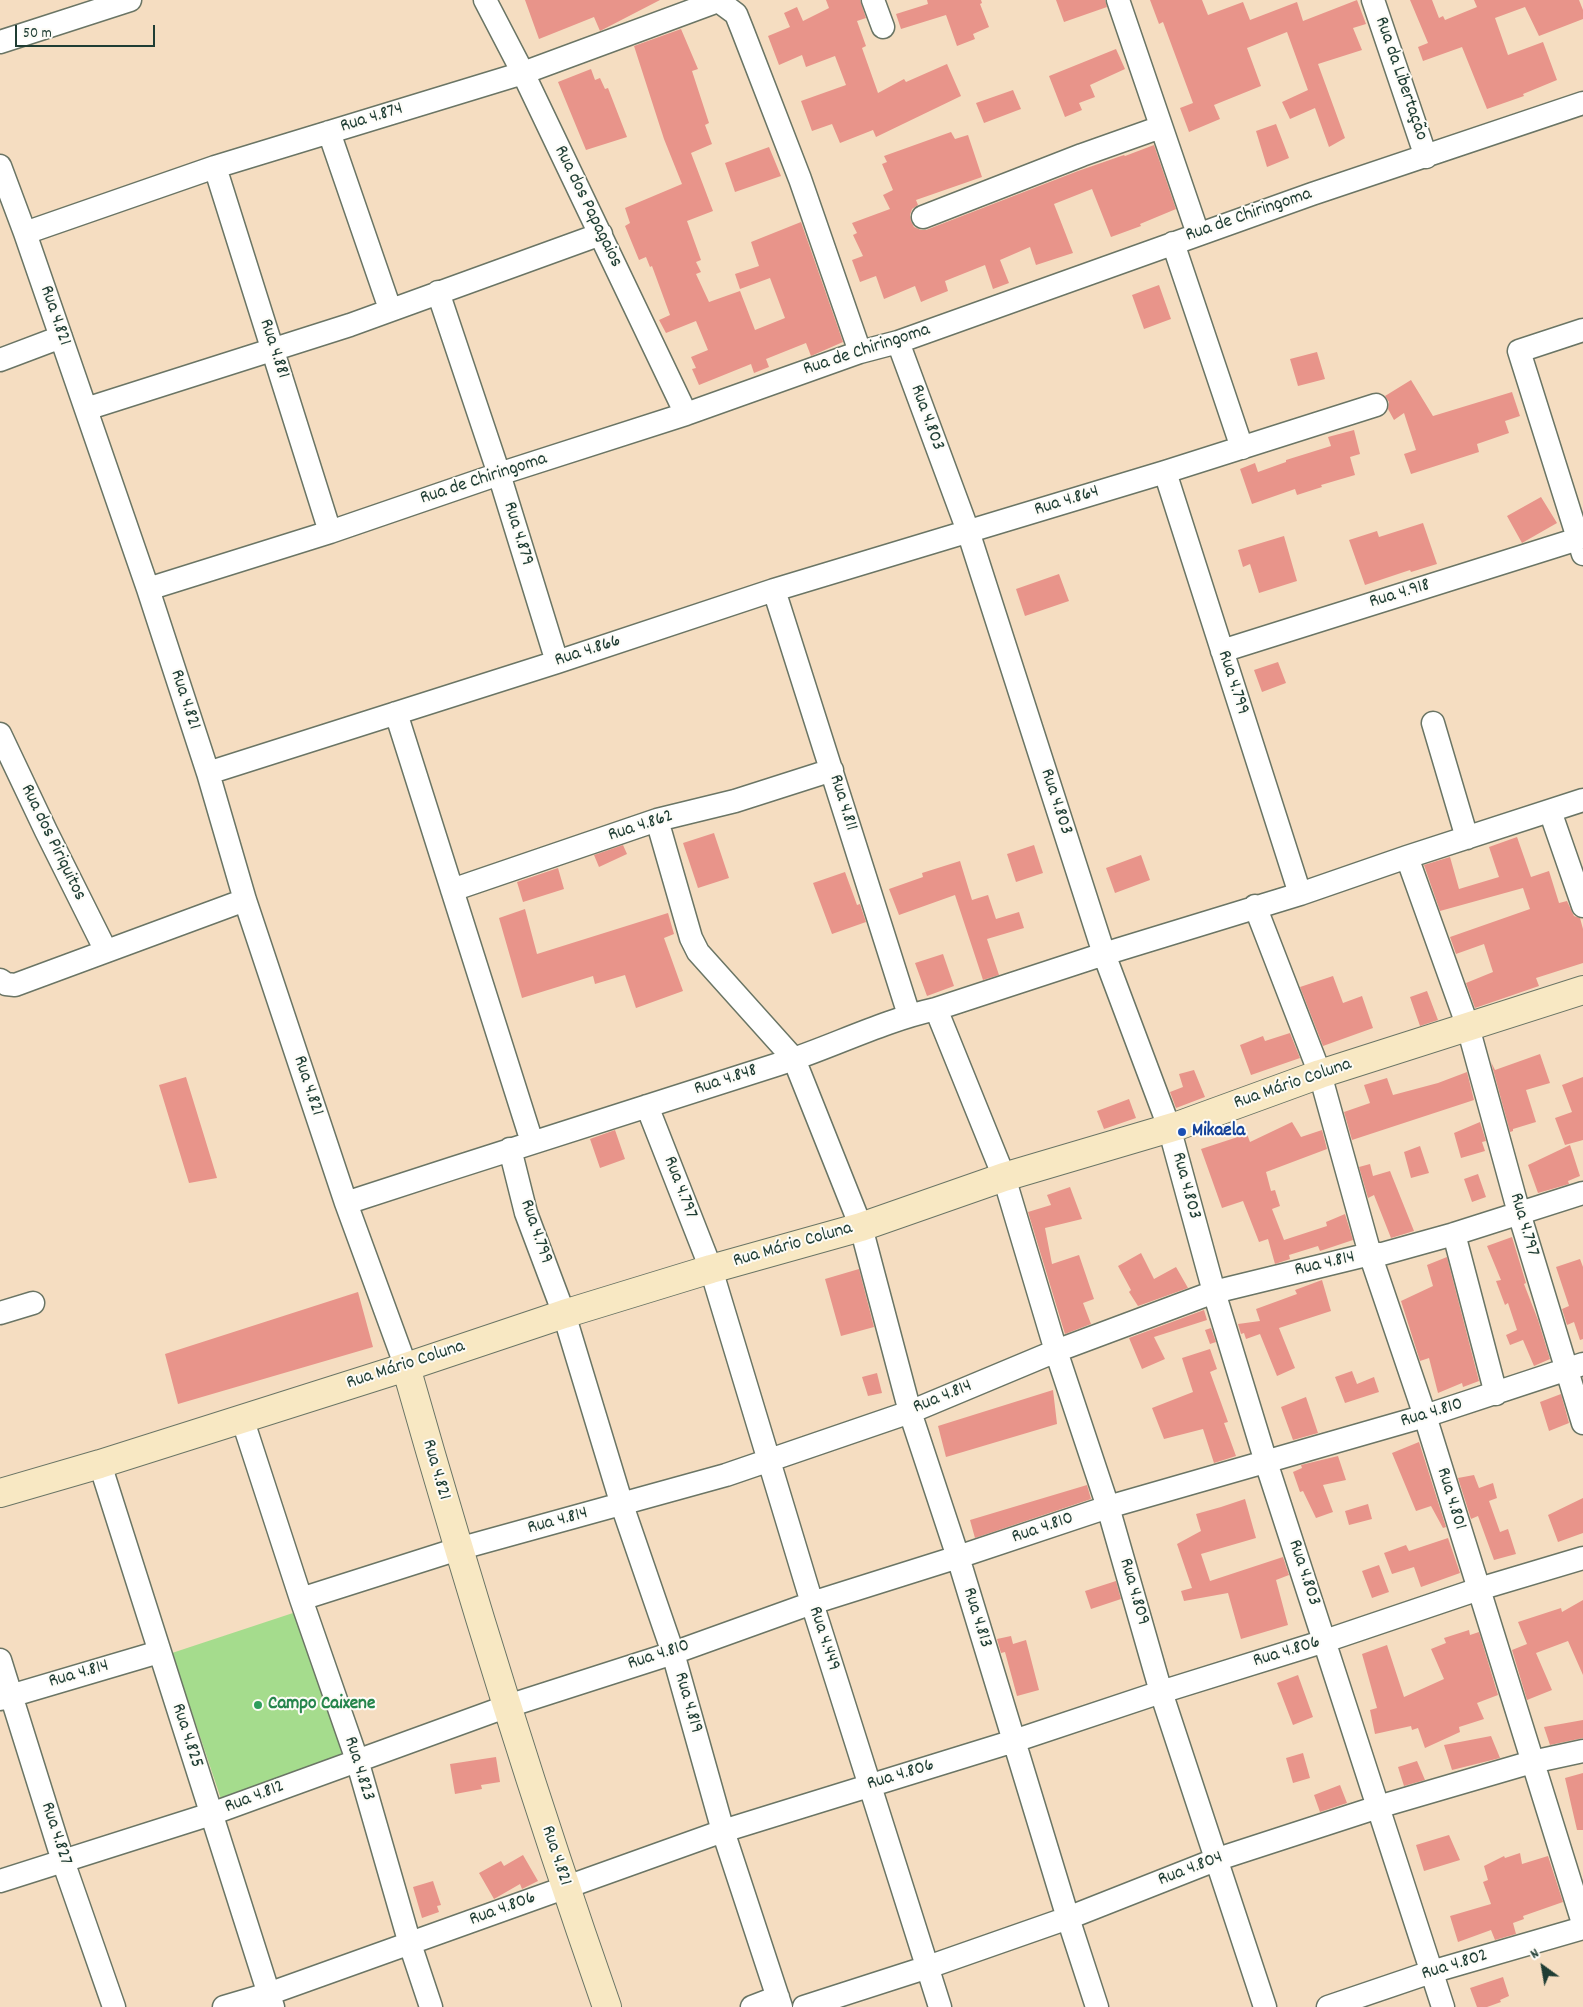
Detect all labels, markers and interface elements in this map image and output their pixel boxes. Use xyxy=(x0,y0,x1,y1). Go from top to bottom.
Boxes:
street label: Rua da Libertação xyxy=(1368,14,1432,144)
scale bar xyxy=(18,15,158,47)
text: 50 m xyxy=(23,23,52,45)
street label: Rua 4.874 xyxy=(338,99,406,139)
street label: Rua dos Papagaios xyxy=(548,142,626,272)
street label: Rua de Chiringoma xyxy=(1183,184,1315,248)
street label: Rua 4.821 xyxy=(33,283,75,349)
street label: Rua 4.881 xyxy=(253,316,293,382)
street label: Rua de Chiringoma xyxy=(801,320,933,382)
street label: Rua 4.803 xyxy=(904,382,948,454)
street label: Rua de Chiringoma xyxy=(418,449,550,511)
street label: Rua 4.864 xyxy=(1032,481,1102,523)
street label: Rua 4.879 xyxy=(497,499,537,569)
street label: Rua 4.918 xyxy=(1367,575,1433,615)
street label: Rua 4.866 xyxy=(552,631,624,673)
street label: Rua 4.799 xyxy=(1211,648,1253,718)
street label: Rua 4.821 xyxy=(164,667,204,733)
street label: Rua 4.803 xyxy=(1034,766,1076,838)
street label: Rua 4.811 xyxy=(823,772,861,834)
street label: Rua dos Piriquitos xyxy=(14,781,90,905)
street label: Rua 4.862 xyxy=(606,806,676,848)
street label: Rua 4.821 xyxy=(287,1053,327,1119)
street label: Rua Mário Coluna xyxy=(1231,1054,1355,1116)
street label: Rua 4.848 xyxy=(692,1060,760,1102)
place label: Mikaela xyxy=(1192,1121,1245,1143)
marker: Mikaela xyxy=(1176,1126,1188,1138)
street label: Rua 4.803 xyxy=(1165,1150,1205,1222)
street label: Rua 4.797 xyxy=(657,1154,701,1222)
street label: Rua 4.797 xyxy=(1503,1191,1543,1259)
street label: Rua 4.799 xyxy=(513,1197,557,1267)
street label: Rua Mário Coluna xyxy=(731,1218,855,1274)
street label: Rua 4.814 xyxy=(1293,1247,1357,1283)
street label: Rua Mário Coluna xyxy=(344,1336,468,1396)
street label: Rua 4.814 xyxy=(910,1376,976,1420)
street label: Rua 4.810 xyxy=(1398,1394,1466,1434)
street label: Rua 4.821 xyxy=(416,1437,454,1503)
street label: Rua 4.801 xyxy=(1430,1465,1470,1533)
street label: Rua 4.814 xyxy=(525,1503,591,1541)
street label: Rua 4.810 xyxy=(1009,1508,1077,1550)
street label: Rua 4.803 xyxy=(1282,1537,1324,1609)
street label: Rua 4.809 xyxy=(1113,1556,1153,1628)
street label: Rua 4.813 xyxy=(956,1585,996,1651)
street label: Rua 4.449 xyxy=(802,1604,844,1674)
street label: Rua 4.806 xyxy=(1251,1632,1323,1674)
street label: Rua 4.810 xyxy=(625,1635,693,1677)
street label: Rua 4.814 xyxy=(46,1656,112,1694)
street label: Rua 4.819 xyxy=(667,1670,707,1736)
place label: Campo Caixene xyxy=(268,1694,375,1716)
marker: Campo Caixene xyxy=(252,1699,264,1711)
street label: Rua 4.825 xyxy=(165,1701,207,1771)
street label: Rua 4.823 xyxy=(337,1734,379,1804)
street label: Rua 4.806 xyxy=(865,1755,937,1797)
street label: Rua 4.812 xyxy=(222,1776,288,1820)
street label: Rua 4.827 xyxy=(34,1800,76,1868)
street label: Rua 4.821 xyxy=(535,1823,575,1889)
street label: Rua 4.804 xyxy=(1155,1847,1227,1893)
street label: Rua 4.806 xyxy=(467,1887,539,1933)
north arrow xyxy=(1518,1942,1568,1992)
text: N xyxy=(1527,1944,1543,1965)
street label: Rua 4.802 xyxy=(1419,1945,1491,1987)

